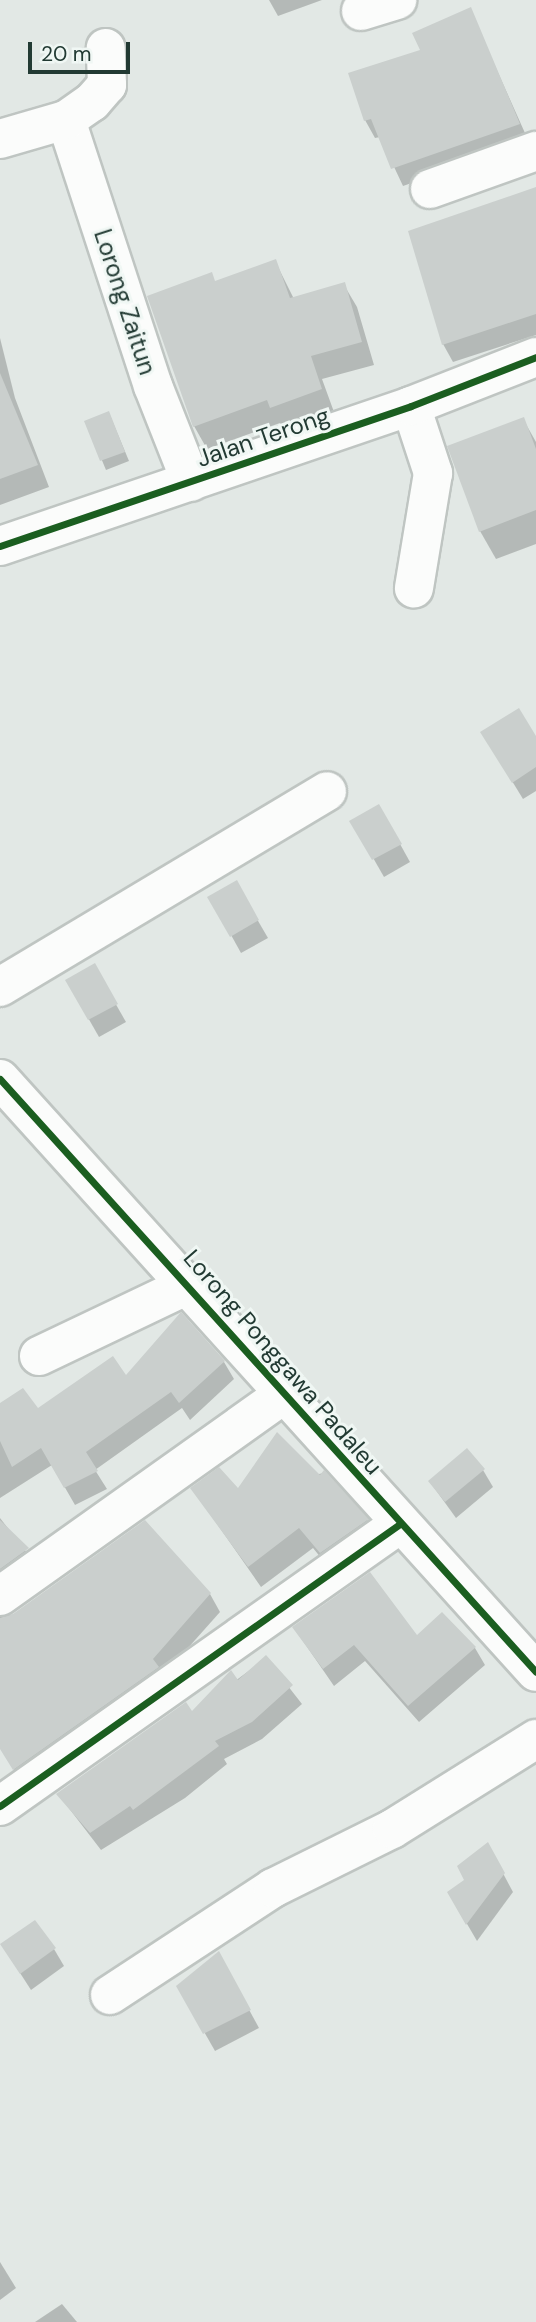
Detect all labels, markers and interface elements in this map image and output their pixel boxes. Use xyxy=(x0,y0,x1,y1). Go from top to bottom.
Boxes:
scale bar xyxy=(32,28,133,72)
text: 20 m xyxy=(41,40,92,68)
street label: Lorong Zaitun xyxy=(88,226,162,378)
street label: Jalan Terong xyxy=(193,401,333,473)
street label: Lorong Ponggawa Padaleu xyxy=(178,1244,388,1480)

